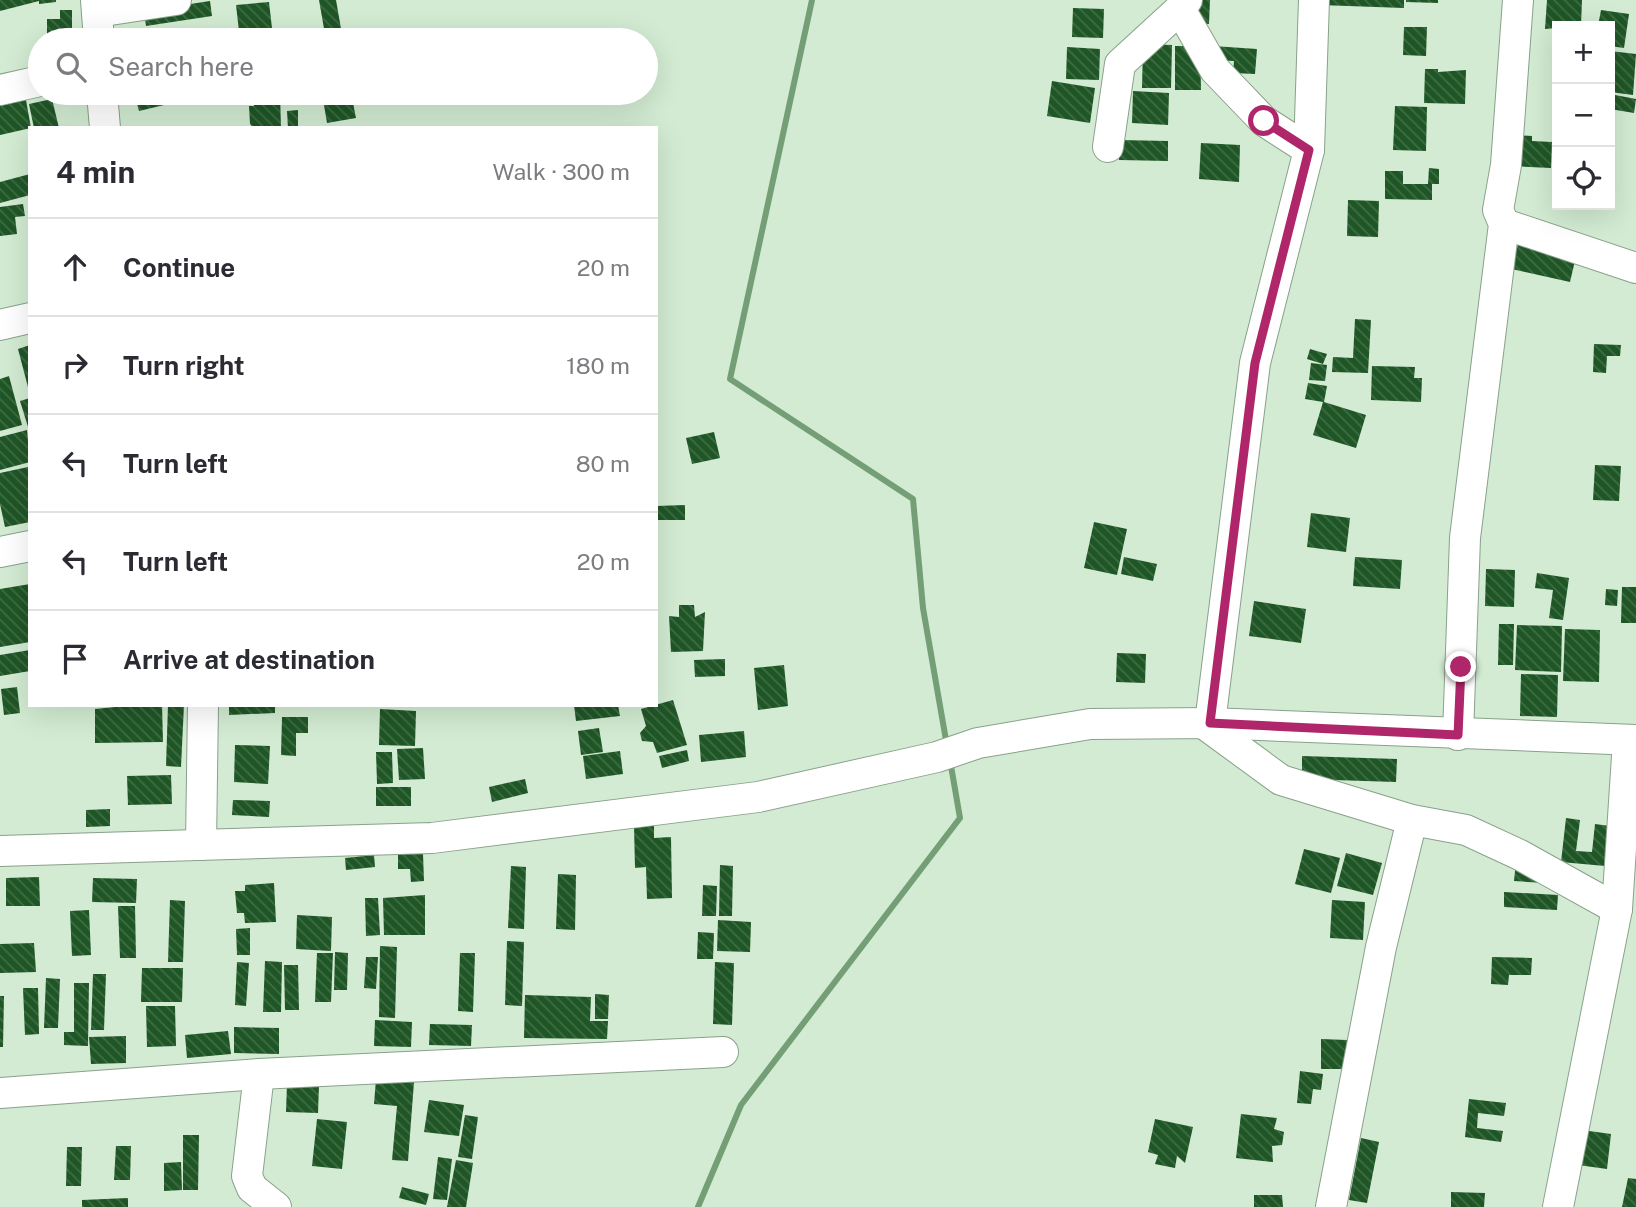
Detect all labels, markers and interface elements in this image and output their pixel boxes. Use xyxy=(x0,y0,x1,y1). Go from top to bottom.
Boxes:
map controls xyxy=(1552,21,1615,210)
button: + xyxy=(1552,21,1615,84)
search box xyxy=(28,28,658,105)
icon: search xyxy=(52,48,90,86)
text: Search here xyxy=(108,51,254,82)
button: − xyxy=(1552,84,1615,147)
route start xyxy=(1248,105,1279,136)
button: locate xyxy=(1552,147,1615,210)
text: 4 min xyxy=(56,154,135,190)
text: Walk · 300 m xyxy=(492,158,630,185)
icon: ahead xyxy=(56,248,94,286)
text: Continue xyxy=(123,252,235,283)
text: 20 m xyxy=(577,254,630,281)
icon: right xyxy=(56,346,94,384)
text: Turn right xyxy=(123,350,245,381)
text: 180 m xyxy=(566,352,630,379)
icon: left xyxy=(56,444,94,482)
text: Turn left xyxy=(123,448,228,479)
text: 80 m xyxy=(576,450,630,477)
icon: left xyxy=(56,542,94,580)
text: Turn left xyxy=(123,546,228,577)
text: 20 m xyxy=(577,548,630,575)
icon: arrive xyxy=(56,640,94,678)
text: Arrive at destination xyxy=(123,644,375,675)
route end xyxy=(1445,651,1476,682)

